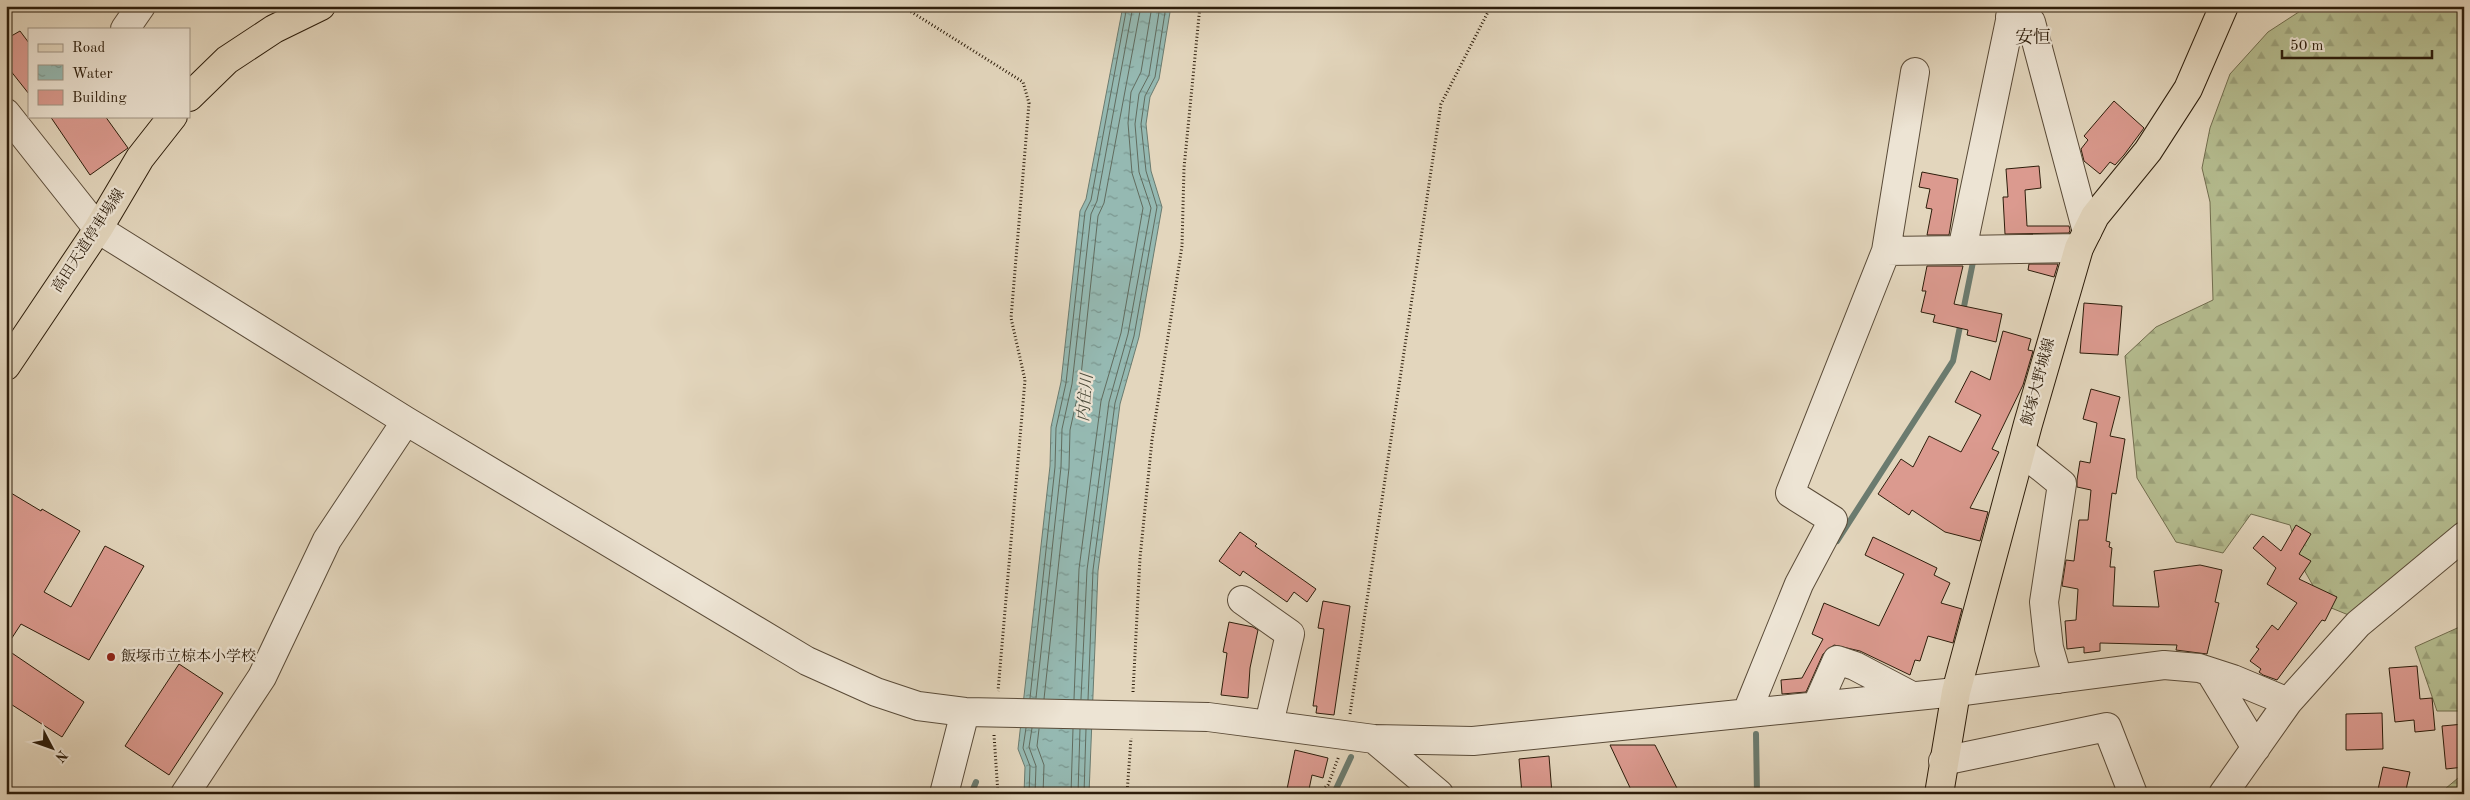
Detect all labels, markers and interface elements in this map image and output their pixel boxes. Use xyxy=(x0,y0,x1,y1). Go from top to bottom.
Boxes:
district label: 安恒 xyxy=(2015,27,2051,47)
legend xyxy=(28,28,190,118)
scale bar xyxy=(2282,28,2432,60)
text: 50 m xyxy=(2290,39,2324,54)
text: Road xyxy=(72,41,106,56)
text: Water xyxy=(72,67,113,82)
text: Building xyxy=(72,91,127,106)
street label: 高田天道停車場線 xyxy=(48,185,128,295)
street label: 飯塚大野城線 xyxy=(2018,336,2058,427)
water label: 内住川 xyxy=(1074,371,1096,423)
place label: 飯塚市立椋本小学校 xyxy=(121,648,256,665)
marker: 飯塚市立椋本小学校 xyxy=(105,651,117,663)
north arrow xyxy=(28,722,78,772)
text: N xyxy=(52,747,70,765)

